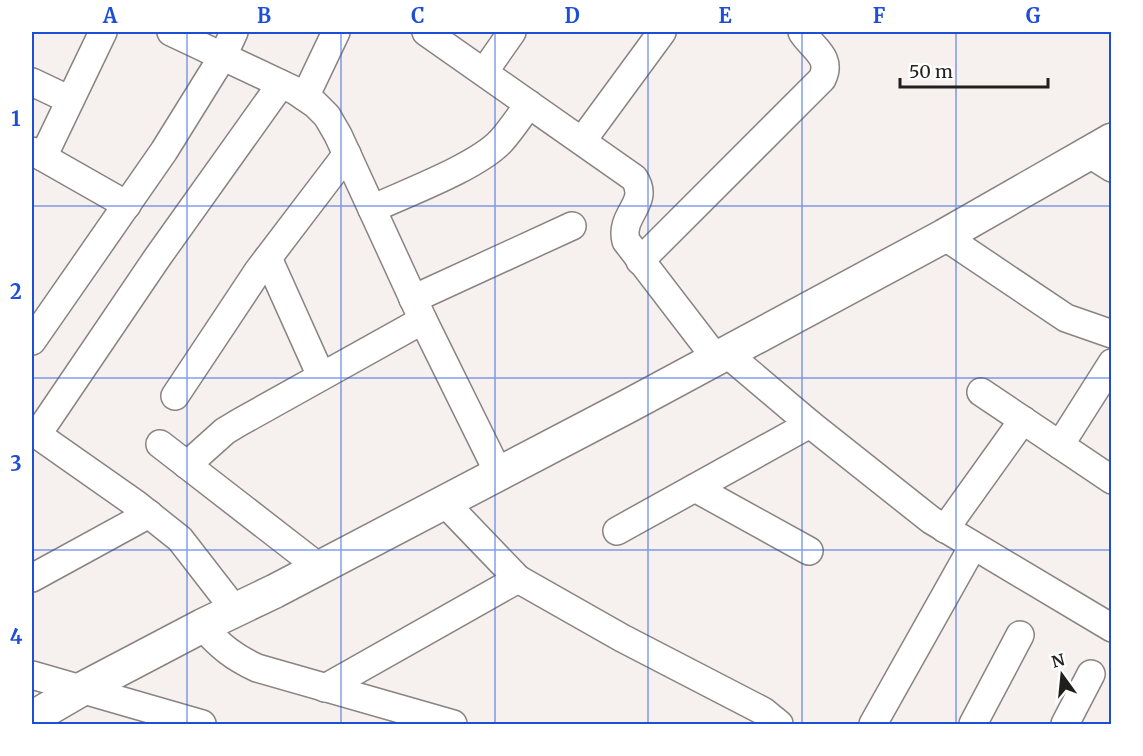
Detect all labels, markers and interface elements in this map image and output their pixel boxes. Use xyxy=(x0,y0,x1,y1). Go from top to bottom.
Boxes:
text: A xyxy=(102,3,118,28)
text: B xyxy=(257,3,271,28)
text: C xyxy=(411,3,425,28)
text: D xyxy=(564,3,580,28)
text: E xyxy=(718,3,732,28)
text: F xyxy=(873,3,886,28)
text: G xyxy=(1026,3,1041,28)
scale bar xyxy=(900,51,1048,89)
text: 50 m xyxy=(909,60,953,83)
text: 1 xyxy=(11,106,21,131)
text: 2 xyxy=(10,279,22,304)
text: 3 xyxy=(10,451,22,476)
text: 4 xyxy=(10,624,23,649)
north arrow xyxy=(1032,645,1092,705)
text: N xyxy=(1049,649,1067,672)

